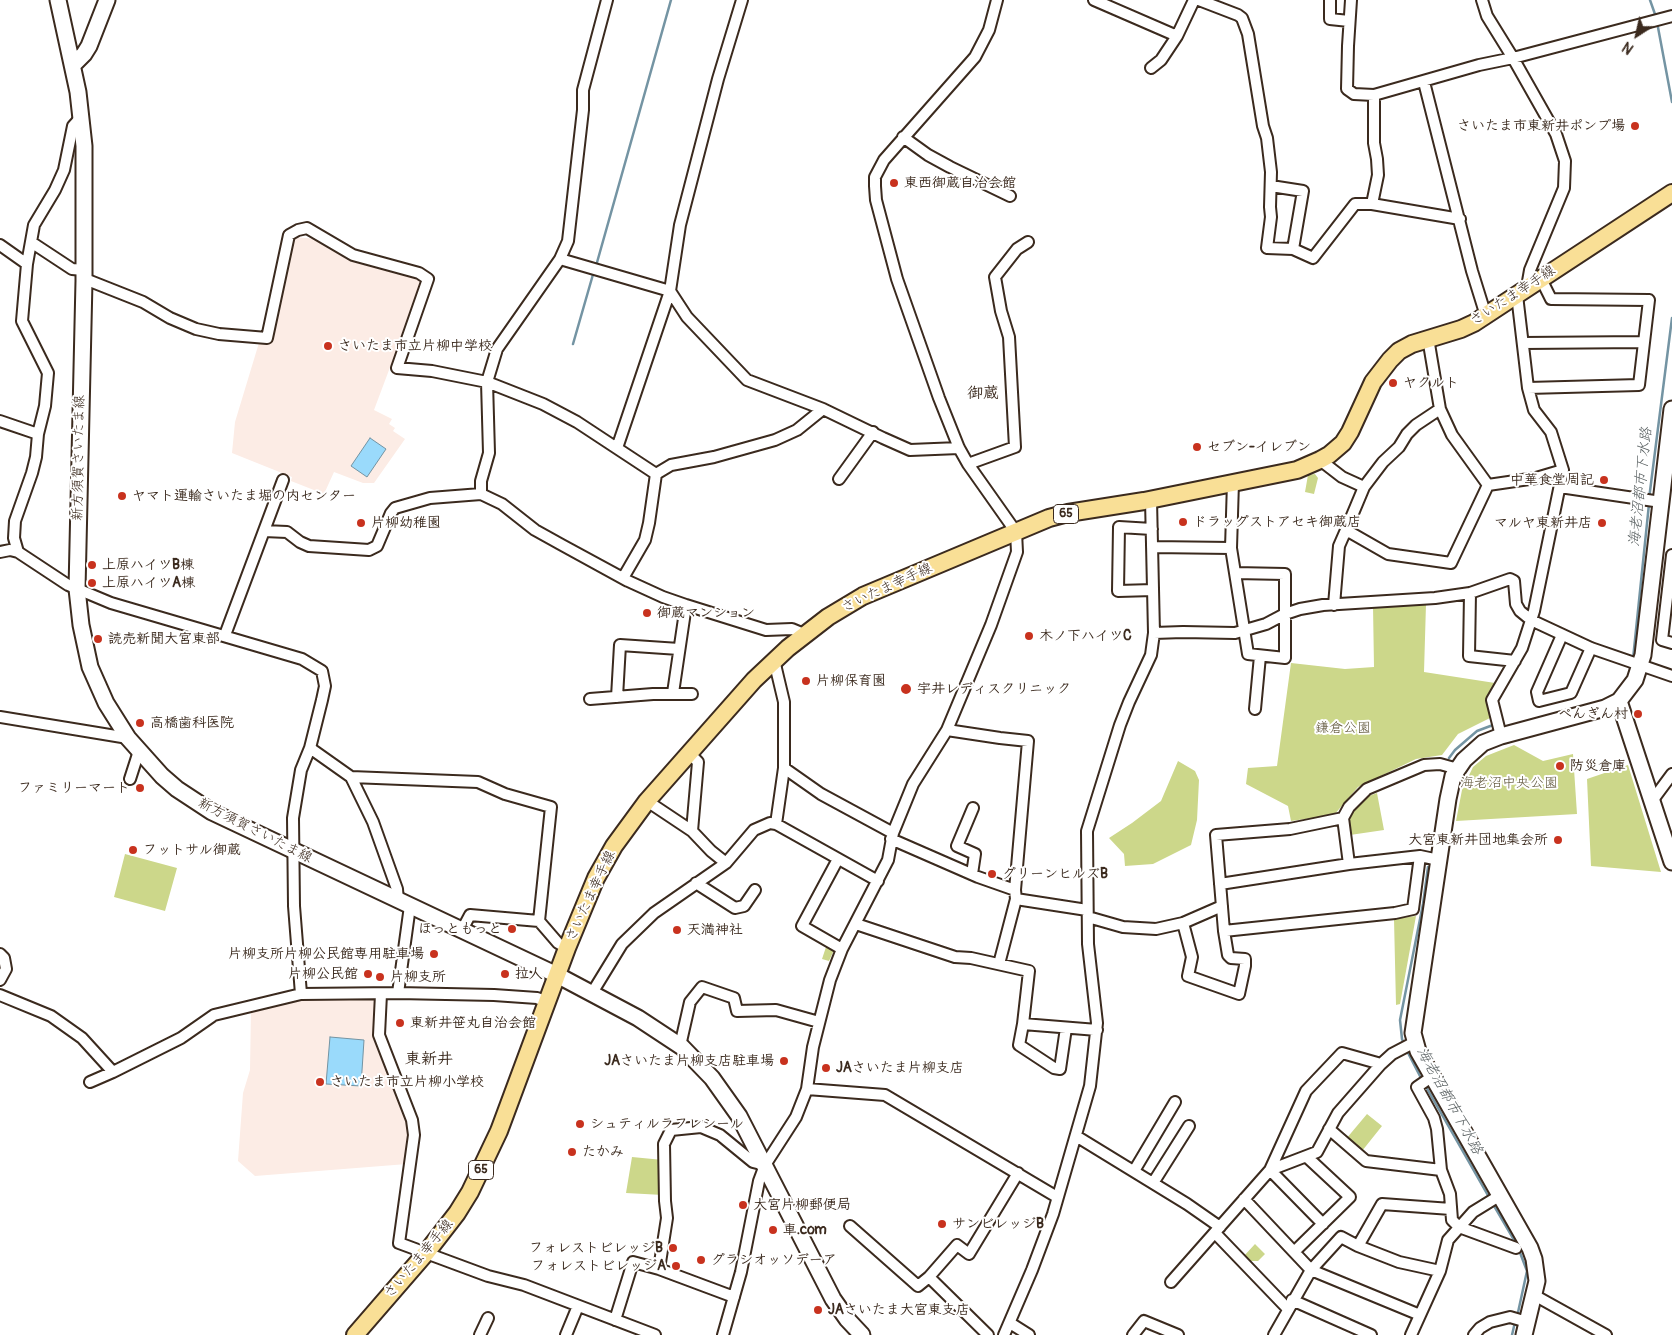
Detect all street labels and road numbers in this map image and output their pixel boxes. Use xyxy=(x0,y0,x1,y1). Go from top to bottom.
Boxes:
street label: さいたま幸手線 xyxy=(1467,262,1559,330)
street label: 新方須賀さいたま線 xyxy=(70,395,88,521)
road number: 65 xyxy=(1054,504,1078,524)
street label: さいたま幸手線 xyxy=(839,560,935,616)
street label: 新方須賀さいたま線 xyxy=(195,795,315,867)
street label: さいたま幸手線 xyxy=(563,848,619,944)
road number: 65 xyxy=(468,1160,494,1180)
street label: さいたま幸手線 xyxy=(381,1216,457,1302)

